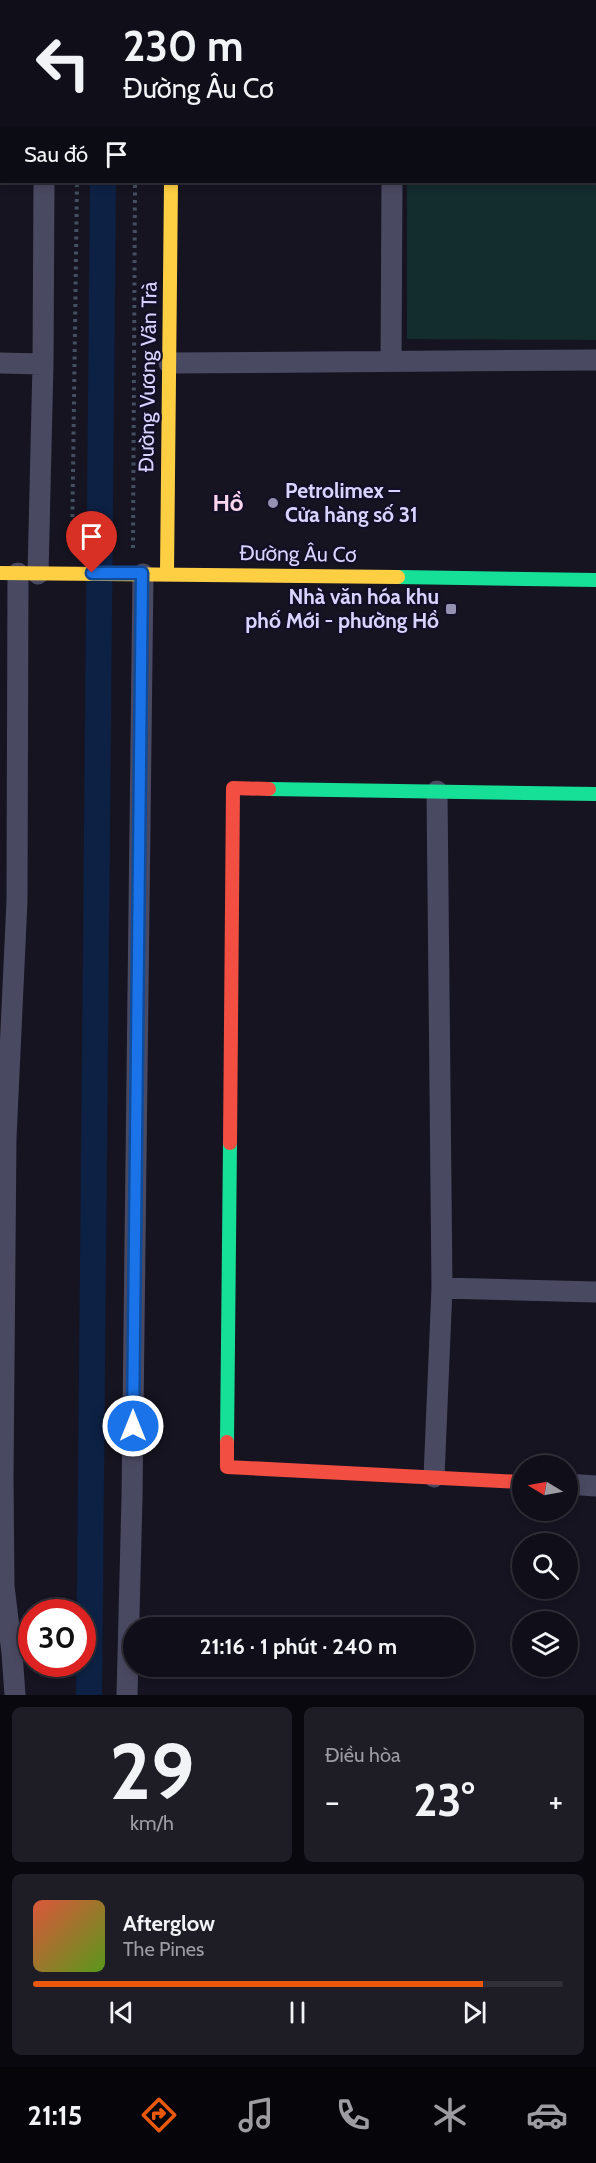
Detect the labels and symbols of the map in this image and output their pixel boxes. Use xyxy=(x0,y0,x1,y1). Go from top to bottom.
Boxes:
street label: Đường Vương Văn Trà xyxy=(133,281,162,473)
place label: Petrolimex – Cửa hàng số 31 xyxy=(285,478,418,527)
district label: Hồ xyxy=(213,488,244,517)
marker: Petrolimex – Cửa hàng số 31 xyxy=(266,496,280,510)
pin xyxy=(66,511,117,573)
street label: Đường Âu Cơ xyxy=(239,540,357,567)
place label: Nhà văn hóa khu phố Mới - phường Hồ xyxy=(245,584,439,633)
marker: Nhà văn hóa khu phố Mới - phường Hồ xyxy=(444,602,458,616)
position arrow xyxy=(101,1394,165,1458)
north arrow xyxy=(512,1455,578,1521)
speed limit sign: 30 xyxy=(18,1599,96,1677)

